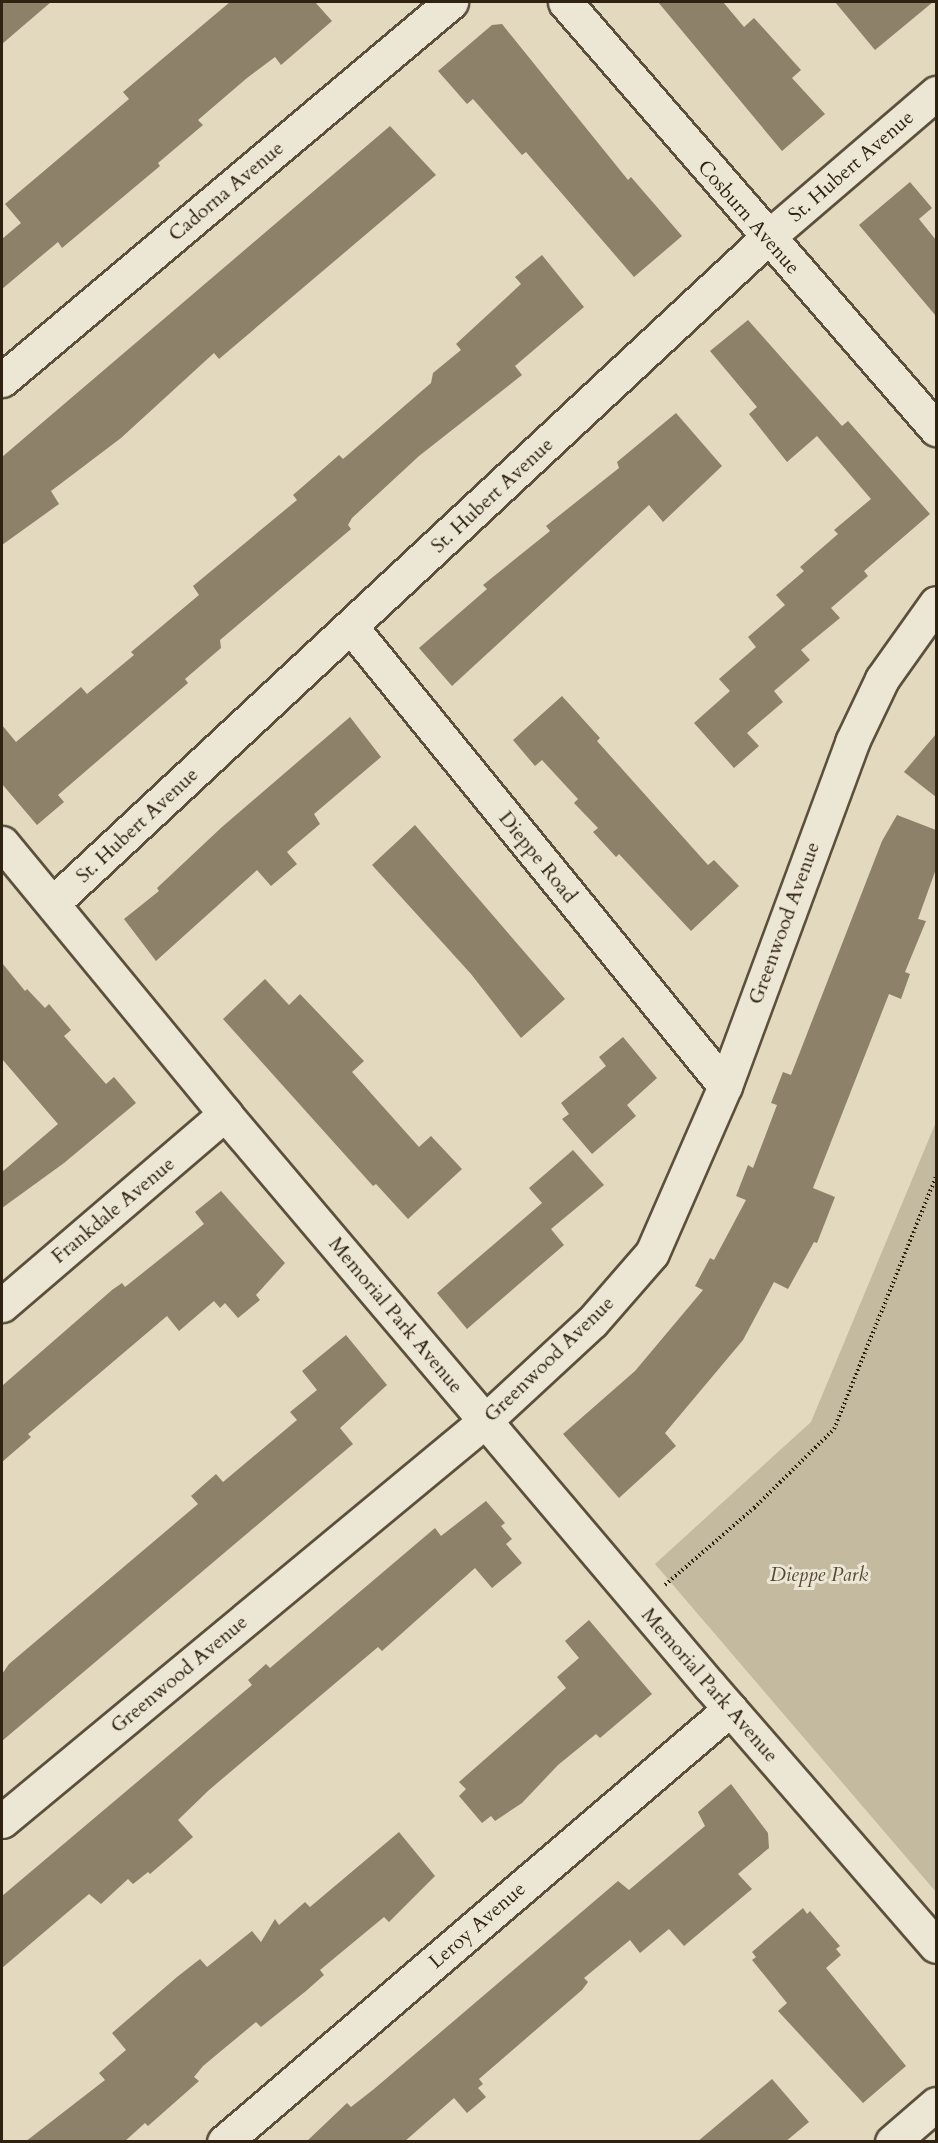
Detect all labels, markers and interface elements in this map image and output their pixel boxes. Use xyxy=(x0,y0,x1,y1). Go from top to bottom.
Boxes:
street label: St. Hubert Avenue xyxy=(783,105,919,227)
street label: Cadorna Avenue xyxy=(164,136,288,246)
street label: Cosburn Avenue xyxy=(693,155,805,279)
street label: St. Hubert Avenue xyxy=(426,432,558,558)
street label: St. Hubert Avenue xyxy=(71,762,203,888)
street label: Dieppe Road xyxy=(494,806,582,908)
street label: Greenwood Avenue xyxy=(743,838,825,1008)
street label: Frankdale Avenue xyxy=(47,1152,179,1268)
street label: Memorial Park Avenue xyxy=(324,1232,468,1398)
street label: Greenwood Avenue xyxy=(479,1291,619,1427)
park label: Dieppe Park xyxy=(770,1562,868,1586)
street label: Memorial Park Avenue xyxy=(637,1603,783,1767)
street label: Greenwood Avenue xyxy=(106,1610,252,1738)
street label: Leroy Avenue xyxy=(424,1877,530,1973)

